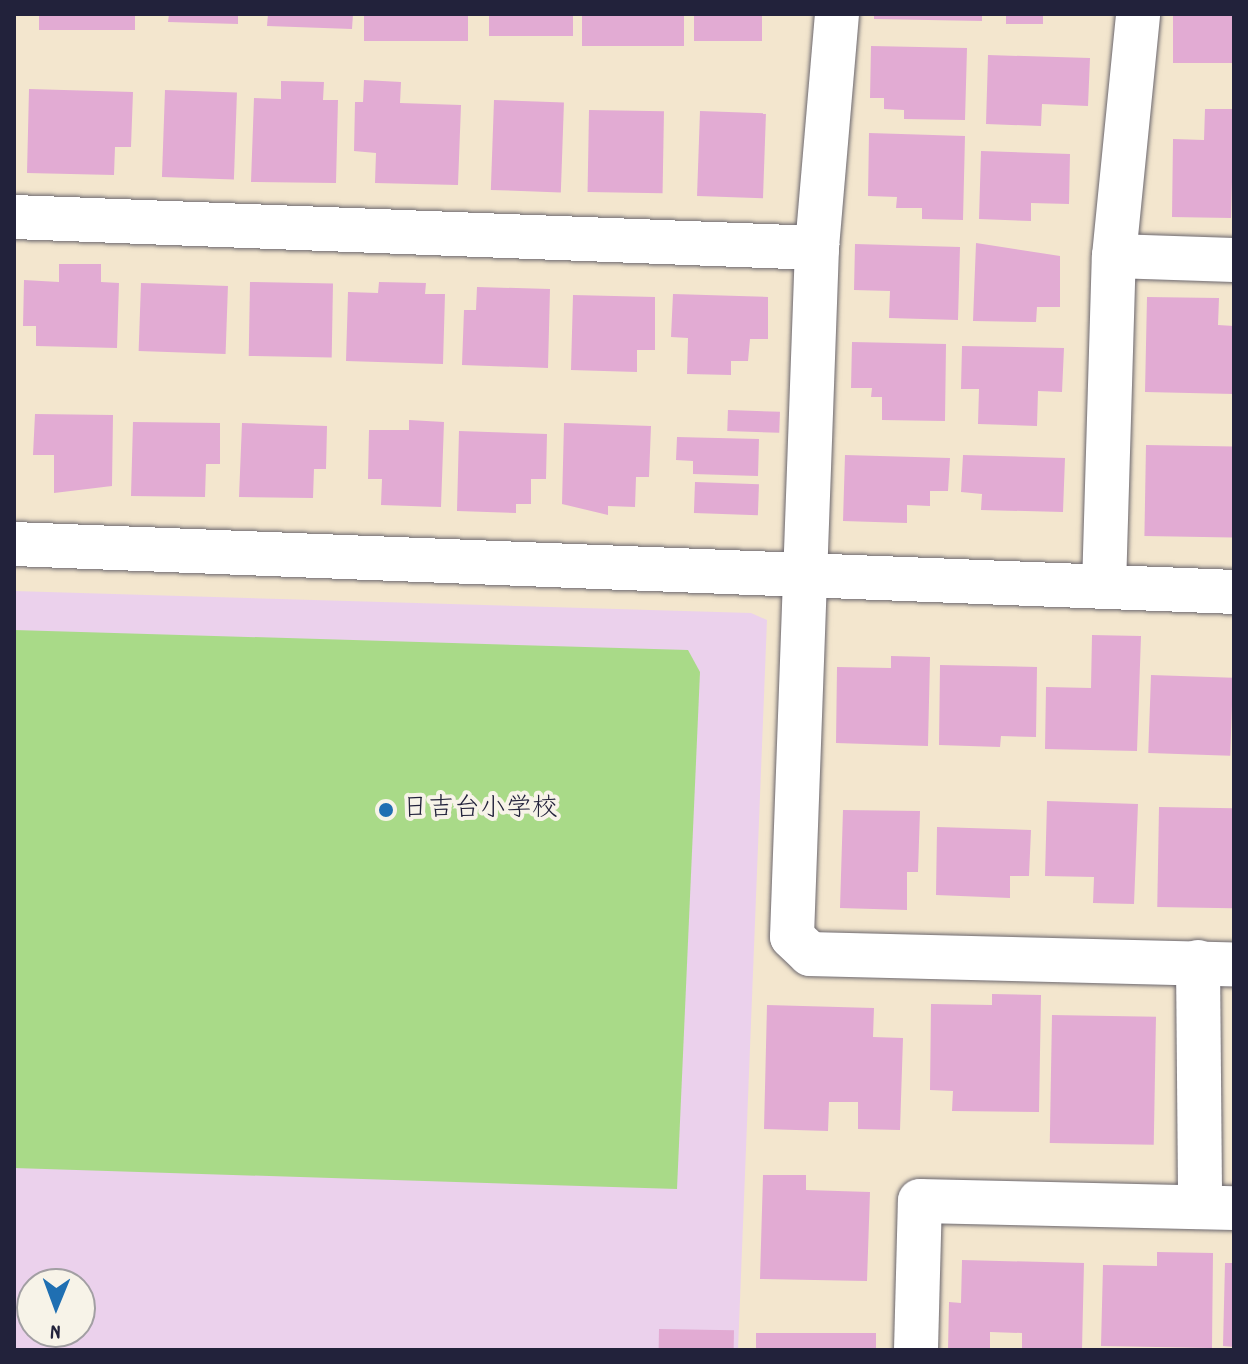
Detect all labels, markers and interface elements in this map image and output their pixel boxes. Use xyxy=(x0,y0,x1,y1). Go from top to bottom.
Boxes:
place label: 日吉台小学校 xyxy=(402,794,558,826)
marker: 日吉台小学校 xyxy=(377,801,395,819)
north arrow xyxy=(16,1268,96,1348)
text: N xyxy=(50,1315,61,1346)

